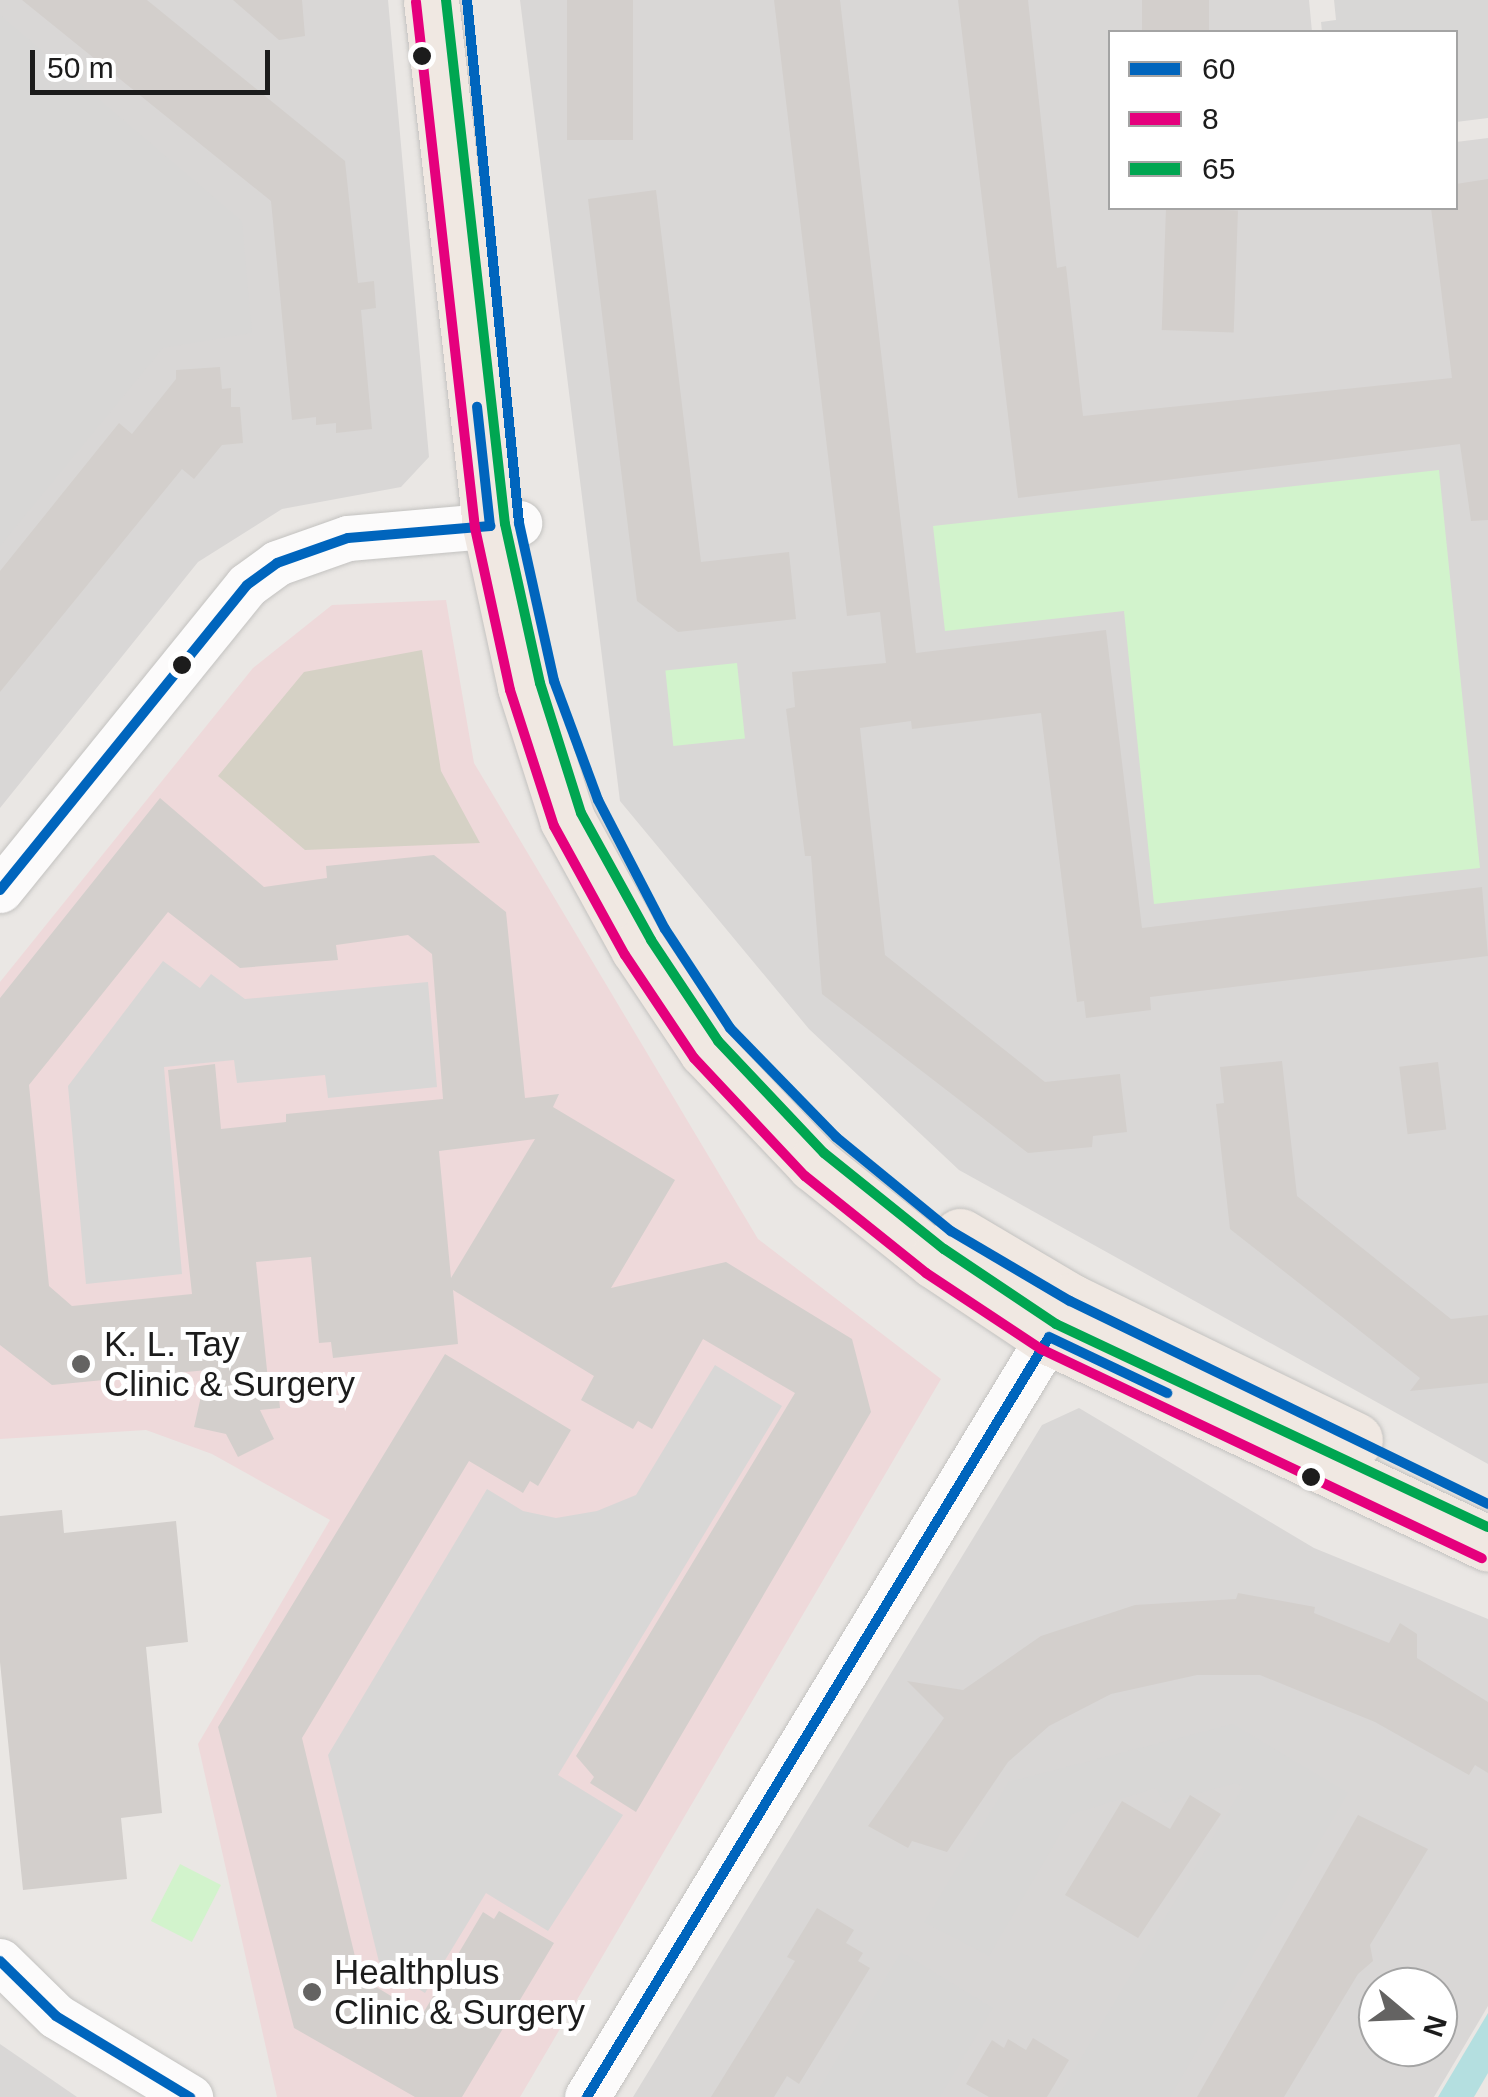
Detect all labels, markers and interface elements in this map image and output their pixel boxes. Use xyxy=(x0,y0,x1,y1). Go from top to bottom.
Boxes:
scale bar xyxy=(35,30,275,92)
legend xyxy=(1108,30,1458,210)
unlabelled marker xyxy=(412,46,432,66)
text: 50 m xyxy=(47,51,114,84)
text: 60 xyxy=(1202,52,1235,85)
text: 8 xyxy=(1202,102,1219,135)
text: 65 xyxy=(1202,152,1235,185)
unlabelled marker xyxy=(172,655,192,675)
place label: K. L. Tay Clinic & Surgery xyxy=(104,1323,355,1405)
marker: K. L. Tay Clinic & Surgery xyxy=(68,1351,94,1377)
unlabelled marker xyxy=(1301,1467,1321,1487)
place label: Healthplus Clinic & Surgery xyxy=(334,1951,585,2033)
north arrow xyxy=(1358,1967,1458,2067)
marker: Healthplus Clinic & Surgery xyxy=(299,1979,325,2005)
text: N xyxy=(1417,2012,1453,2041)

